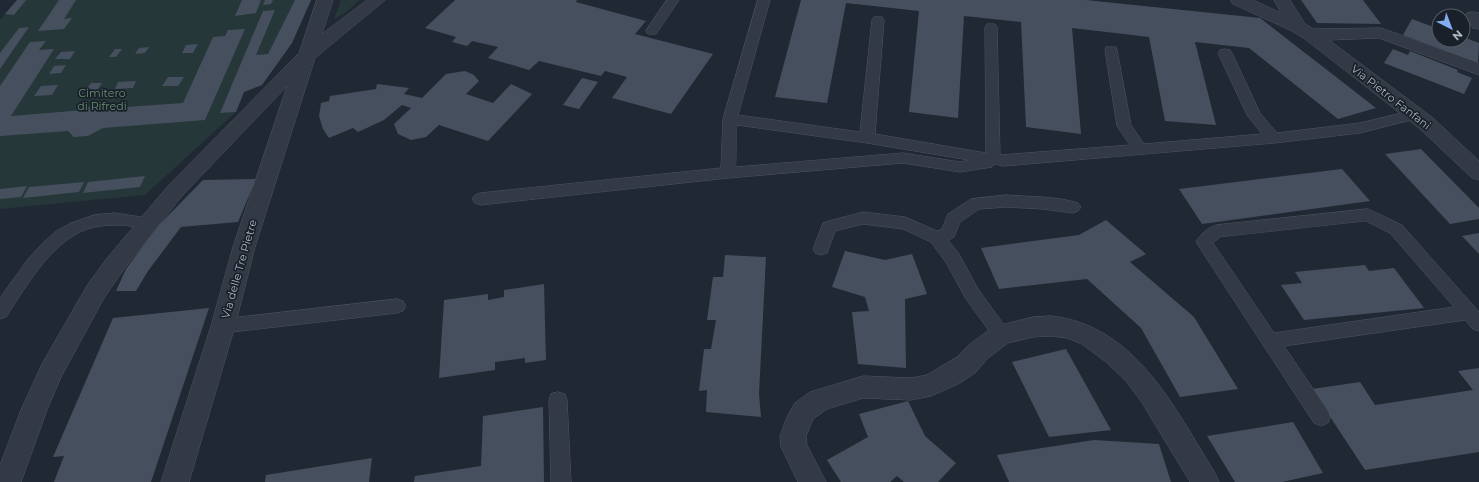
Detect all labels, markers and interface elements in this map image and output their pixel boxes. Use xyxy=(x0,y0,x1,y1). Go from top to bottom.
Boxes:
north arrow xyxy=(1431,8,1471,48)
text: N xyxy=(1450,27,1466,44)
street label: Via Pietro Fanfani xyxy=(1348,62,1434,132)
park label: Cimitero di Rifredi xyxy=(77,86,127,113)
street label: Via delle Tre Pietre xyxy=(218,218,260,320)

